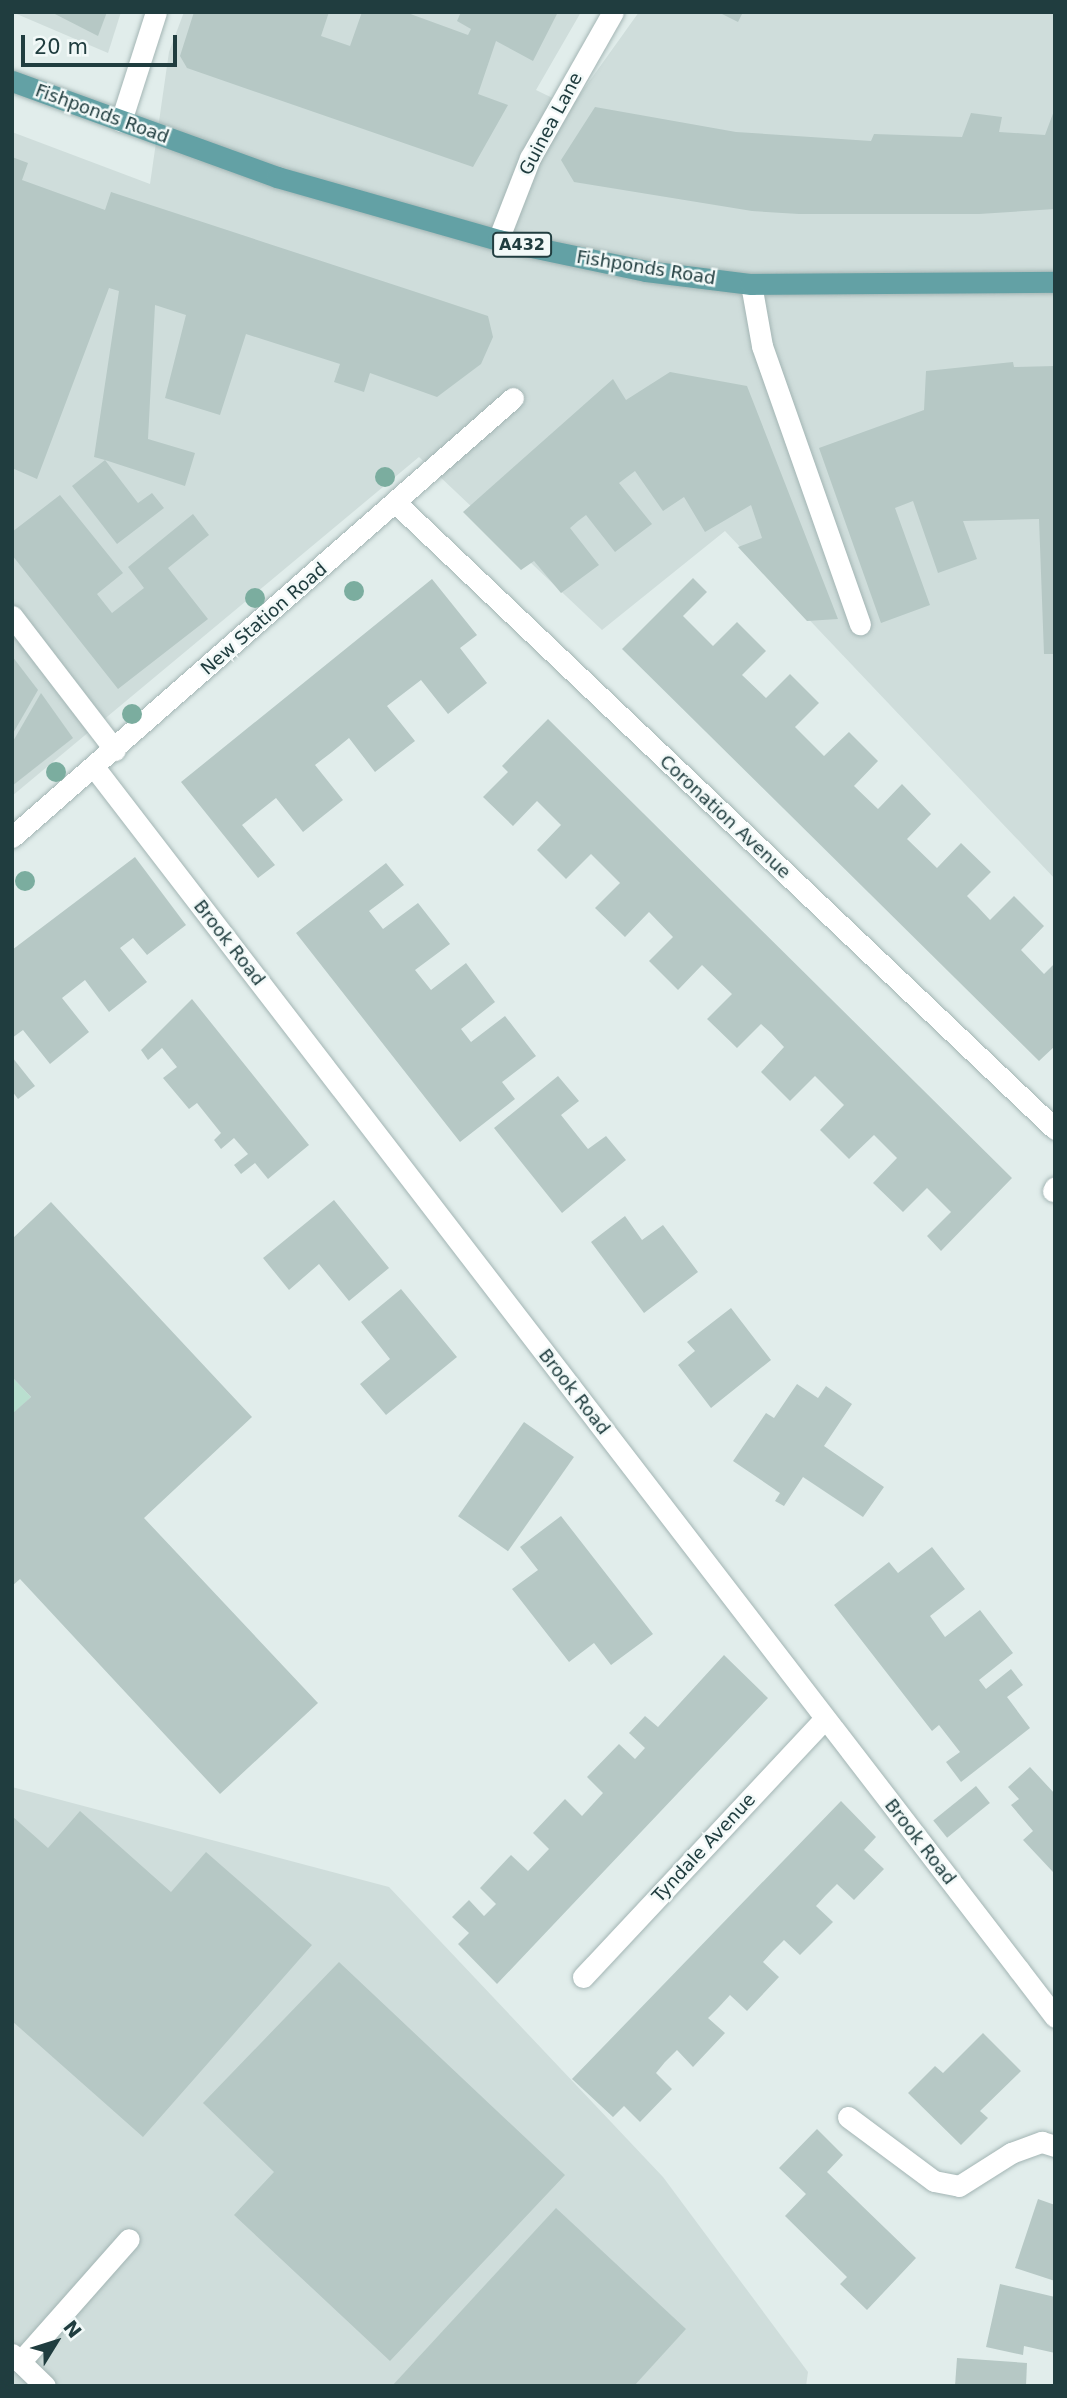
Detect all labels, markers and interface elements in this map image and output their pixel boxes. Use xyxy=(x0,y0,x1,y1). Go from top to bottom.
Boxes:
scale bar xyxy=(24,21,180,65)
text: 20 m xyxy=(34,35,88,59)
street label: Guinea Lane xyxy=(515,69,587,179)
street label: Fishponds Road xyxy=(32,80,172,148)
road number: A432 xyxy=(490,232,554,258)
street label: Fishponds Road xyxy=(575,246,717,290)
street label: New Station Road xyxy=(197,558,331,680)
street label: Coronation Avenue xyxy=(655,751,795,883)
street label: Brook Road xyxy=(189,896,269,990)
street label: Brook Road xyxy=(534,1345,614,1439)
street label: Tyndale Avenue xyxy=(648,1789,760,1907)
street label: Brook Road xyxy=(880,1795,960,1889)
north arrow xyxy=(21,2307,91,2377)
text: N xyxy=(59,2316,86,2342)

